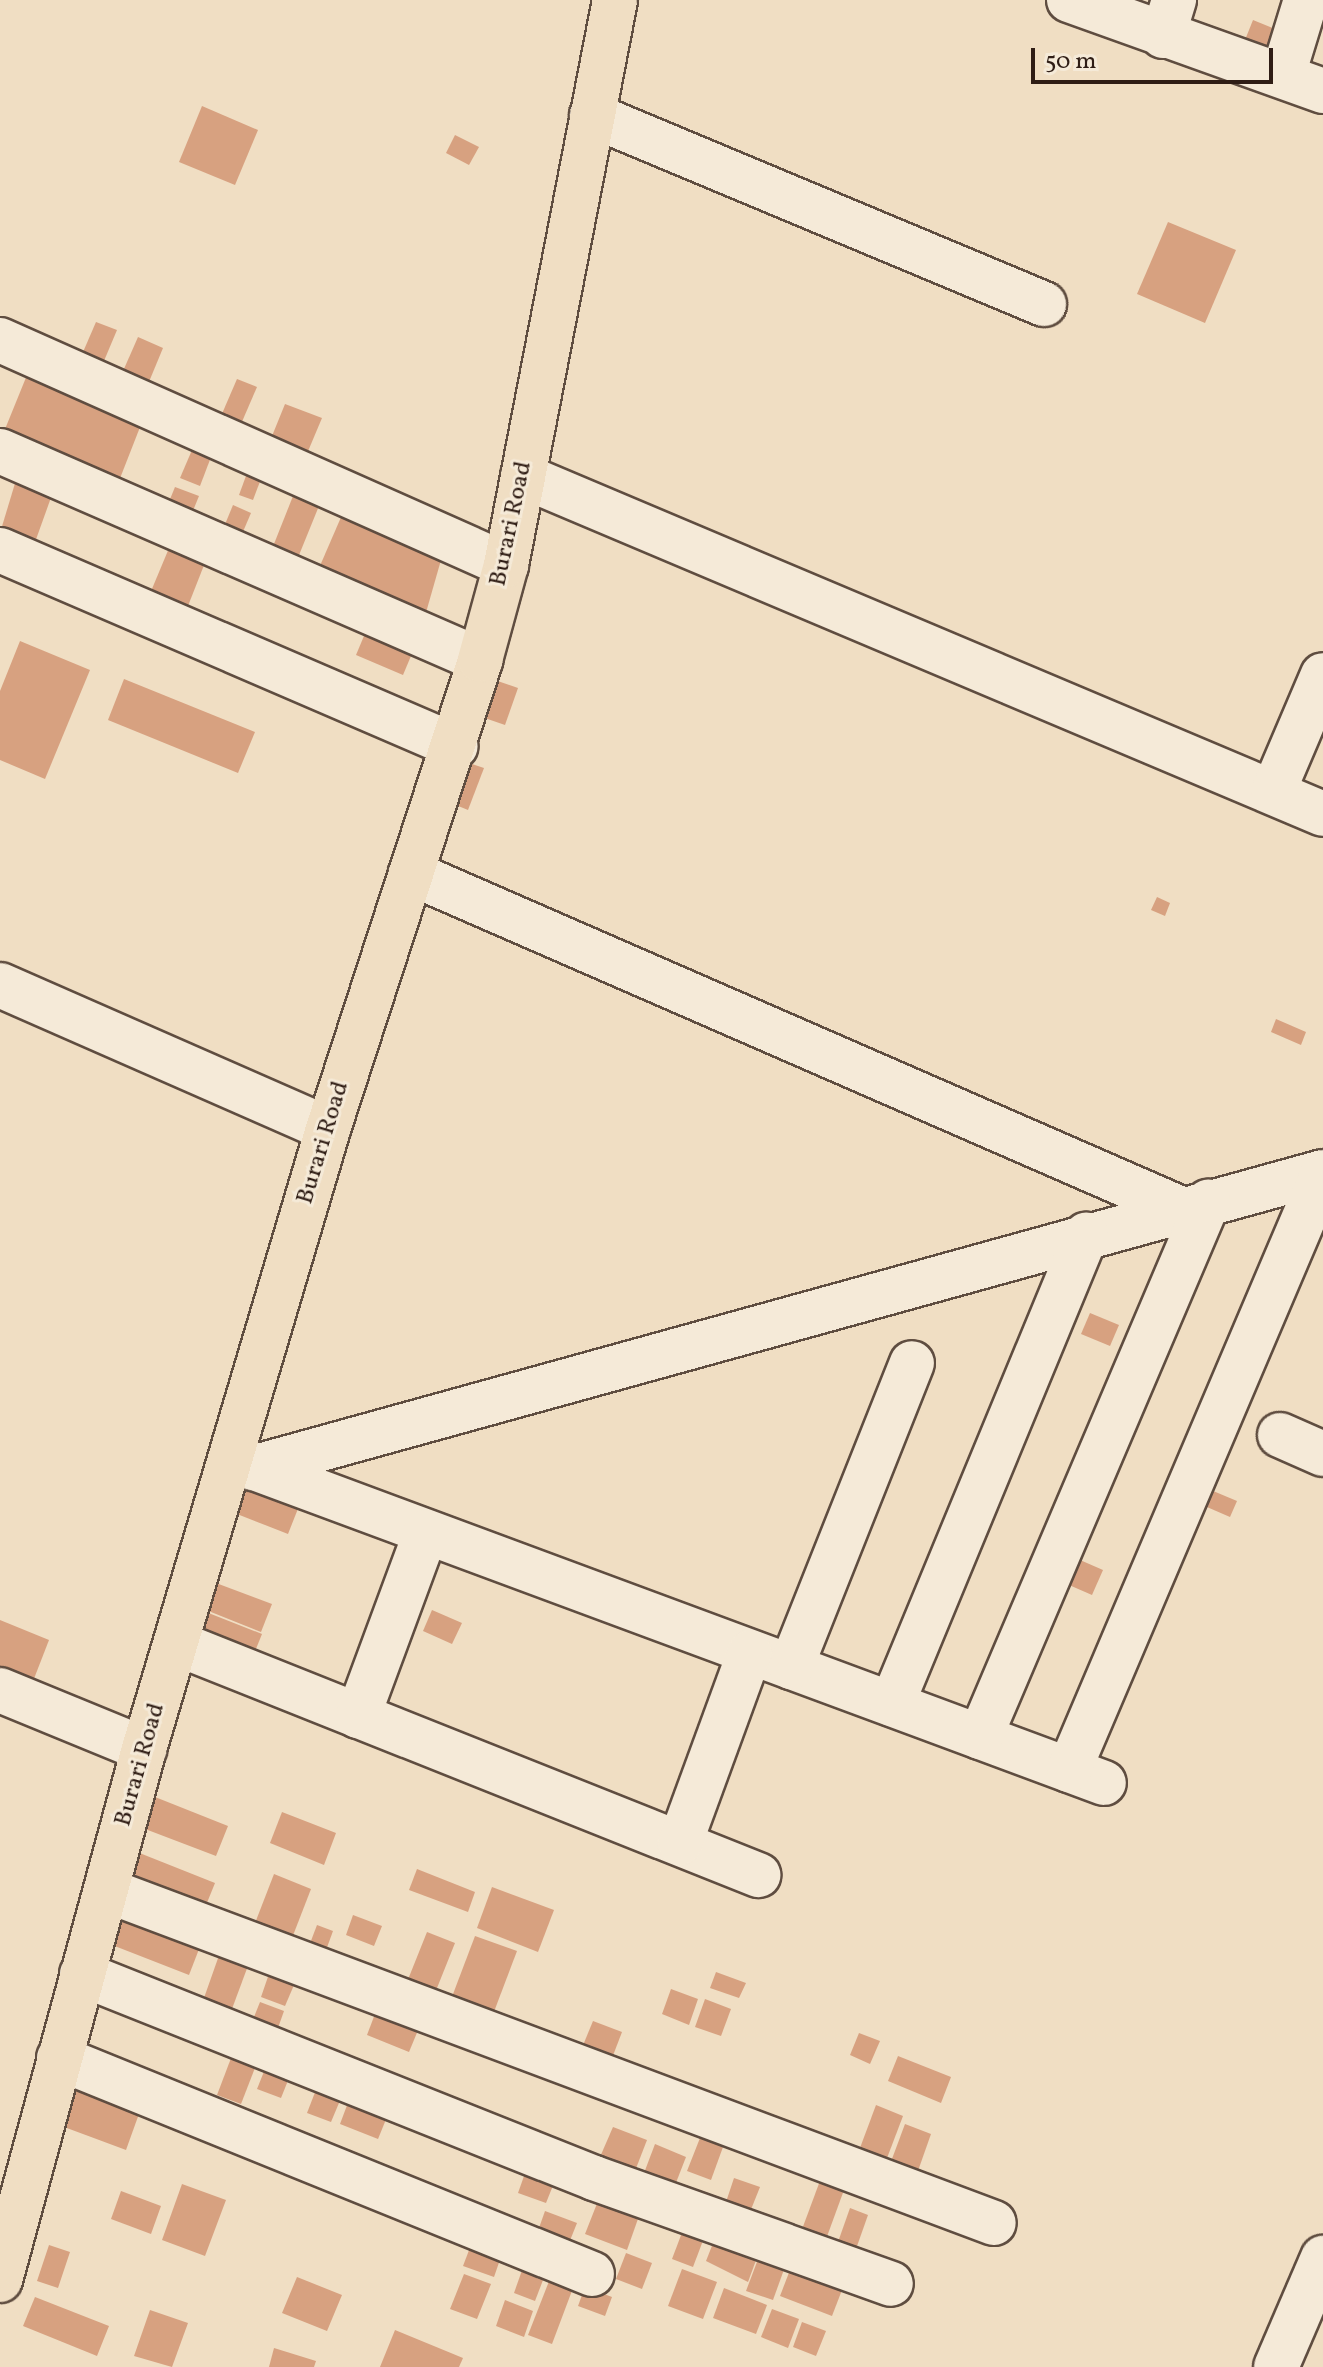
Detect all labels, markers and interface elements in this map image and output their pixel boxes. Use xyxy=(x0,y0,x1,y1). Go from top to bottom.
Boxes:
scale bar xyxy=(1035,32,1277,82)
text: 50 m xyxy=(1045,45,1097,79)
street label: Burari Road xyxy=(485,459,539,589)
street label: Burari Road xyxy=(292,1078,356,1208)
street label: Burari Road xyxy=(110,1700,172,1830)

